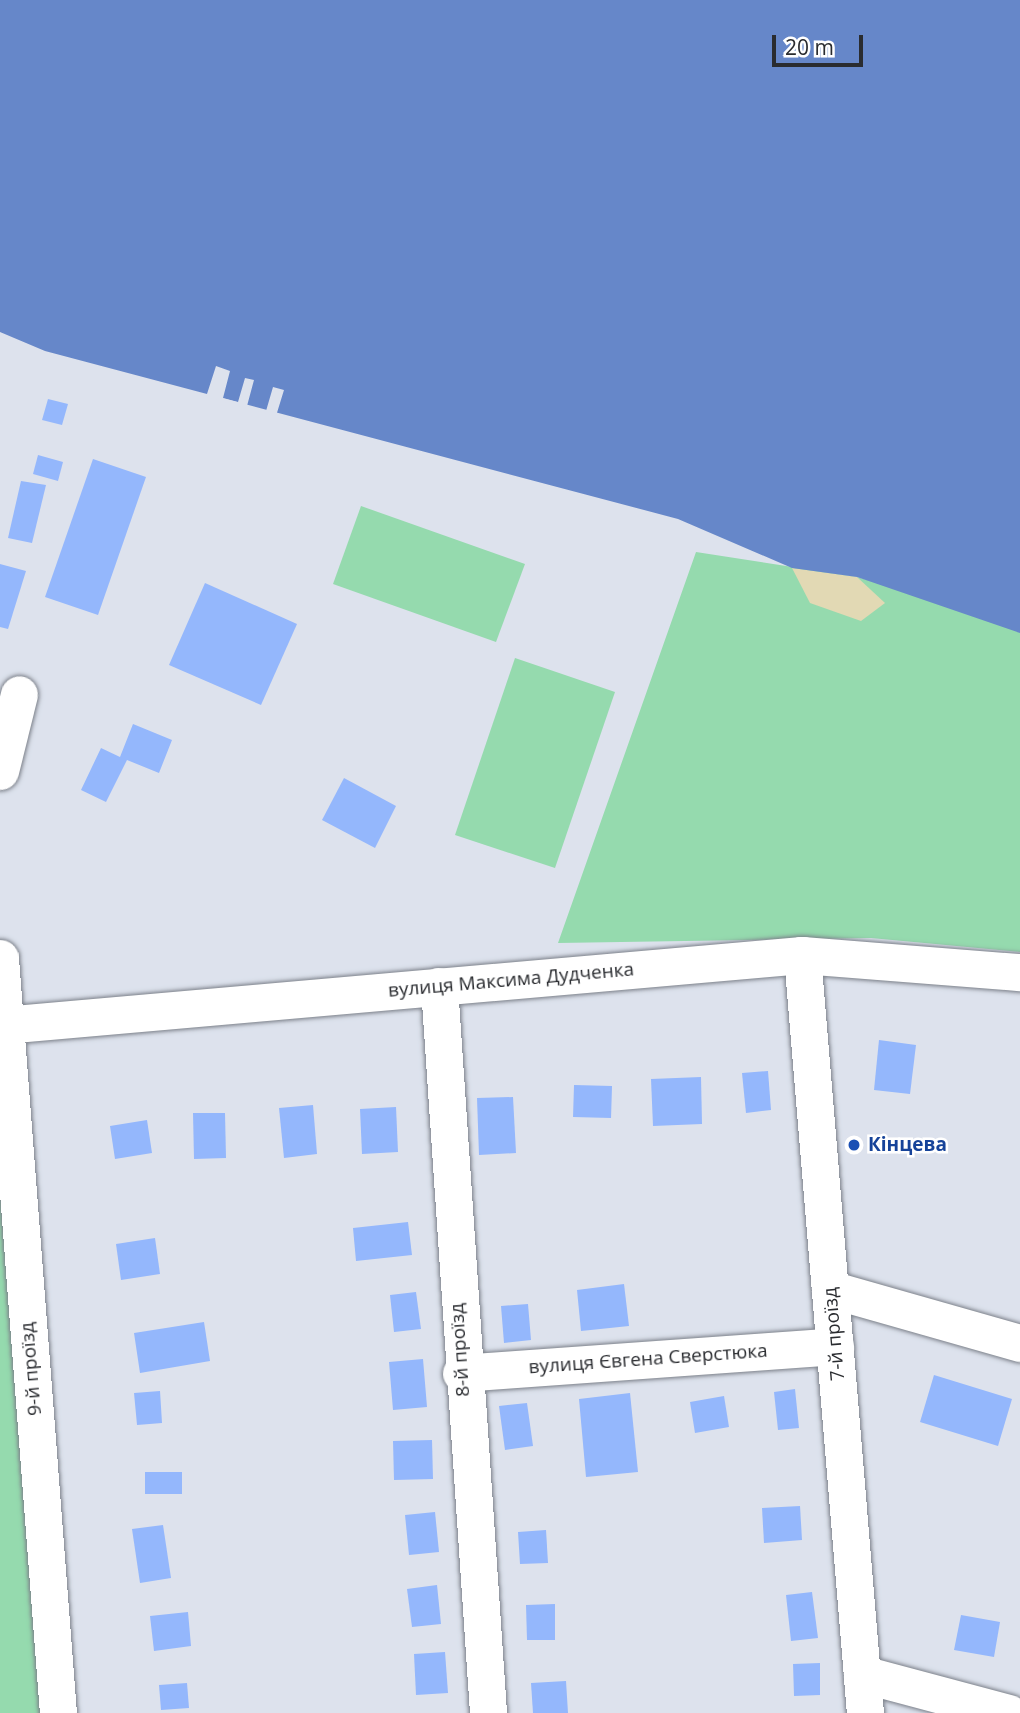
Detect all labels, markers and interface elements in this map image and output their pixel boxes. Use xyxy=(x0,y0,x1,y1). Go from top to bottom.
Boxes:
scale bar xyxy=(775,21,866,65)
text: 20 m xyxy=(785,33,834,61)
street label: вулиця Максима Дудченка xyxy=(387,958,635,1002)
place label: Кінцева xyxy=(868,1134,947,1156)
marker: Кінцева xyxy=(846,1137,862,1153)
street label: 7-й проїзд xyxy=(819,1286,849,1382)
street label: 8-й проїзд xyxy=(445,1302,475,1398)
street label: 9-й проїзд xyxy=(16,1321,46,1417)
street label: вулиця Євгена Сверстюка xyxy=(528,1339,768,1379)

